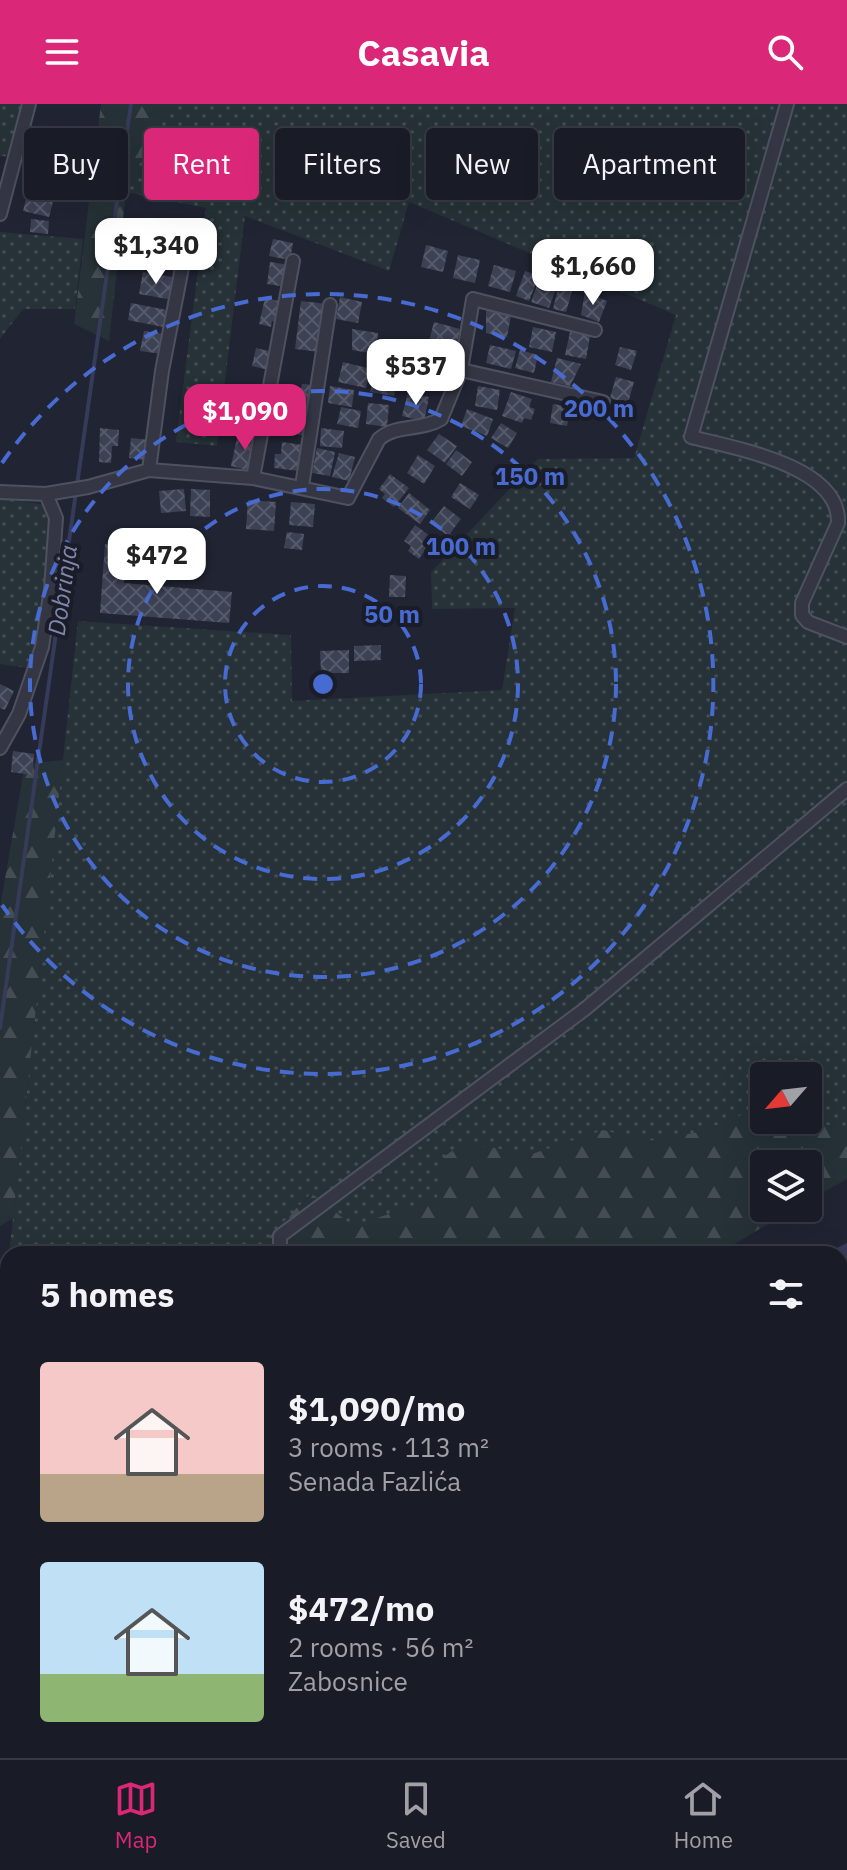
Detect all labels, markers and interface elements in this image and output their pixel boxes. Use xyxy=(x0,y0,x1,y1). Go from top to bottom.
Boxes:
text: Casavia xyxy=(357,29,490,76)
icon: menu xyxy=(40,30,84,74)
icon: search xyxy=(763,30,807,74)
chip: Buy xyxy=(24,128,128,200)
chip: Rent xyxy=(144,128,259,200)
chip: Filters xyxy=(275,128,410,200)
chip: New xyxy=(426,128,538,200)
chip: Apartment xyxy=(554,128,745,200)
pin: $1,340 xyxy=(91,218,221,286)
text: $1,340 xyxy=(113,227,199,261)
pin: $1,660 xyxy=(528,239,658,307)
text: $1,660 xyxy=(550,248,636,282)
pin: $537 xyxy=(369,339,463,407)
text: $537 xyxy=(385,348,447,382)
pin: $1,090 xyxy=(180,384,310,452)
text: 200 m xyxy=(564,392,634,424)
text: $1,090 xyxy=(202,393,288,427)
text: 150 m xyxy=(495,460,565,492)
pin: $472 xyxy=(110,528,204,596)
text: 100 m xyxy=(426,530,496,562)
text: $472 xyxy=(126,537,188,571)
water label: Dobrinja xyxy=(40,543,84,637)
text: 50 m xyxy=(364,598,420,630)
centre of rings xyxy=(309,670,337,698)
north arrow xyxy=(750,1062,822,1134)
map controls xyxy=(750,1062,822,1222)
button: layers xyxy=(750,1150,822,1222)
text: 5 homes xyxy=(40,1272,175,1316)
icon: filters xyxy=(764,1272,808,1316)
text: $1,090/mo xyxy=(288,1386,465,1430)
icon: home xyxy=(104,1394,200,1490)
text: 3 rooms · 113 m² xyxy=(288,1430,489,1464)
text: Senada Fazlića xyxy=(288,1464,461,1498)
text: $472/mo xyxy=(288,1586,435,1630)
icon: home xyxy=(104,1594,200,1690)
text: 2 rooms · 56 m² xyxy=(288,1630,473,1664)
text: Zabosnice xyxy=(288,1664,408,1698)
tab: Map xyxy=(114,1777,158,1854)
tab: Saved xyxy=(386,1777,446,1854)
tab: Home xyxy=(674,1777,733,1854)

